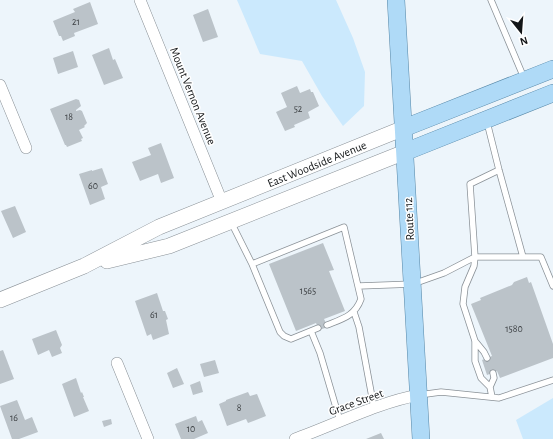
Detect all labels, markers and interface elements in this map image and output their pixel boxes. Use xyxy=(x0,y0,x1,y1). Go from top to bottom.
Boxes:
north arrow xyxy=(501,12,541,52)
house number: 21 xyxy=(72,17,80,27)
text: N xyxy=(519,35,529,47)
street label: Mount Vernon Avenue xyxy=(168,46,218,146)
house number: 52 xyxy=(294,104,303,114)
house number: 18 xyxy=(65,112,73,122)
street label: East Woodside Avenue xyxy=(266,139,368,189)
house number: 60 xyxy=(88,181,98,191)
street label: Route 112 xyxy=(402,197,416,241)
house number: 1565 xyxy=(300,286,316,296)
house number: 61 xyxy=(150,310,158,320)
house number: 1580 xyxy=(505,324,523,334)
street label: Grace Street xyxy=(327,387,385,417)
house number: 8 xyxy=(237,403,242,413)
house number: 16 xyxy=(10,413,18,423)
house number: 10 xyxy=(187,424,195,434)

